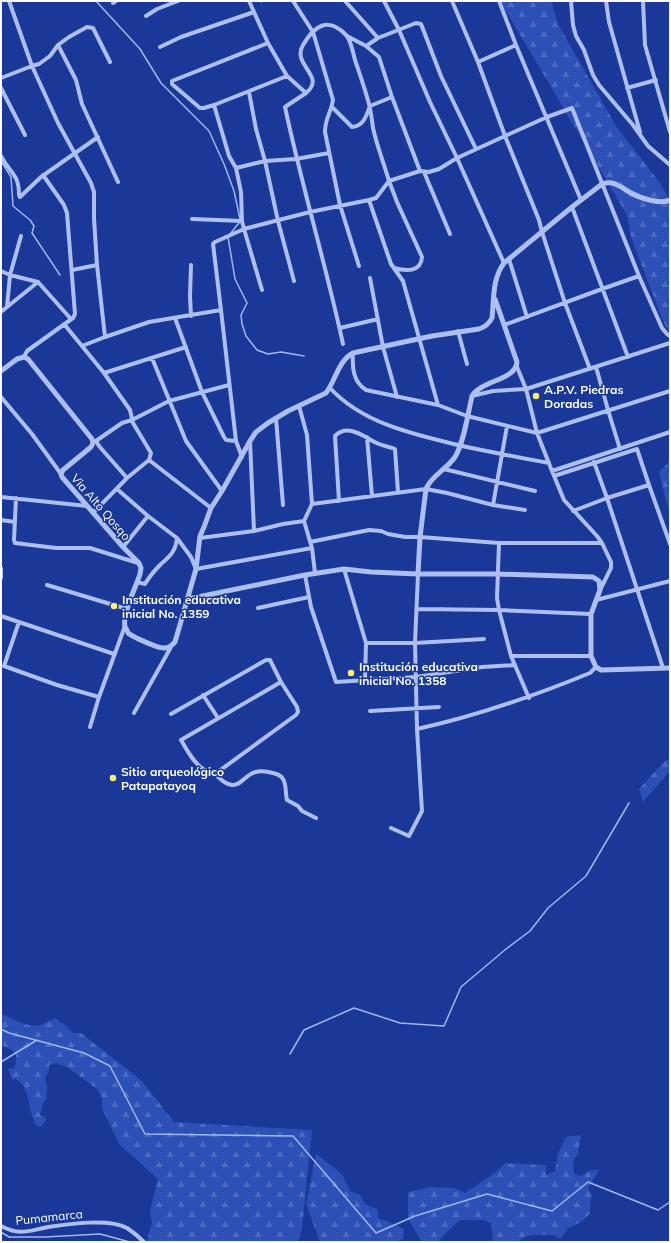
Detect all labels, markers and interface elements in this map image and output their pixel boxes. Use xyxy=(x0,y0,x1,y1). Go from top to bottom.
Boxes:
place label: A.P.V. Piedras Doradas xyxy=(544,382,623,411)
marker: A.P.V. Piedras Doradas xyxy=(531,391,541,401)
street label: Via Alto Qosqo xyxy=(68,471,134,544)
place label: Institución educativa inicial No. 1359 xyxy=(122,592,241,621)
marker: Institución educativa inicial No. 1359 xyxy=(109,601,119,611)
place label: Institución educativa inicial No. 1358 xyxy=(359,659,478,688)
marker: Institución educativa inicial No. 1358 xyxy=(346,668,356,678)
place label: Sitio arqueológico Patapatayoq xyxy=(121,764,224,793)
marker: Sitio arqueológico Patapatayoq xyxy=(108,773,118,783)
street label: Pumamarca xyxy=(15,1206,83,1228)

